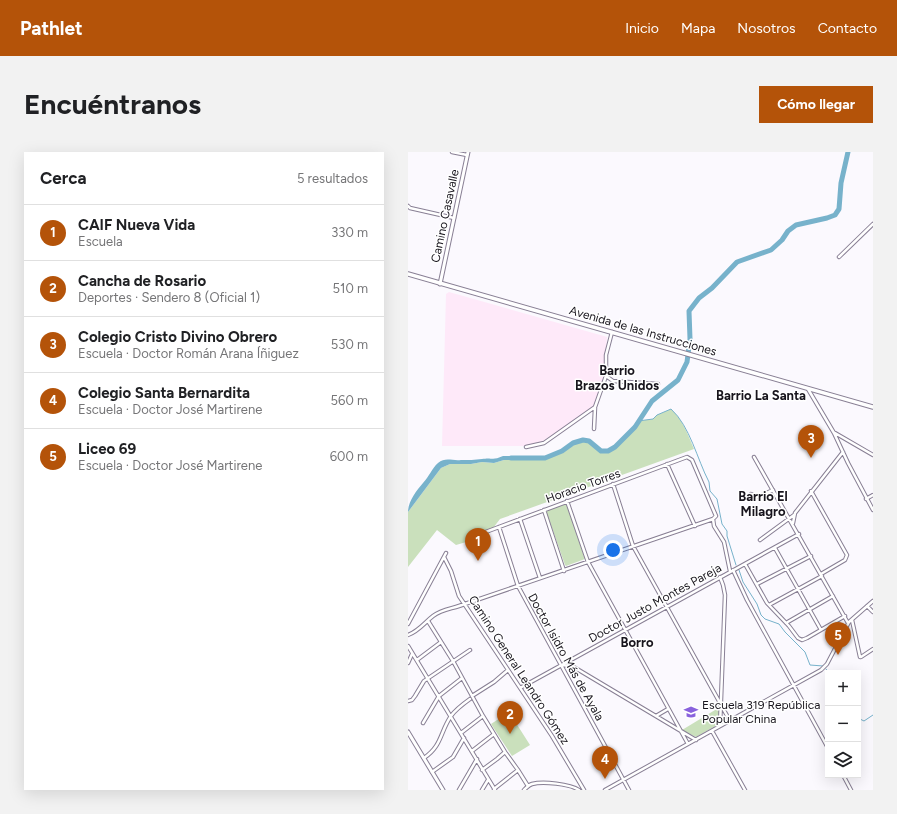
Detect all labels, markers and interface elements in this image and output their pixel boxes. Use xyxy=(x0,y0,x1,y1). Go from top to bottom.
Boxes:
text: Pathlet xyxy=(20,17,83,40)
text: Inicio xyxy=(625,20,659,37)
text: Mapa xyxy=(681,20,715,37)
text: Nosotros xyxy=(737,20,796,37)
text: Contacto xyxy=(818,20,877,37)
button: Cómo llegar xyxy=(759,86,873,123)
text: Encuéntranos xyxy=(24,87,201,121)
text: Cerca xyxy=(40,168,87,188)
street label: Camino Casavalle xyxy=(428,168,462,264)
text: 5 resultados xyxy=(297,171,368,186)
text: CAIF Nueva Vida xyxy=(78,216,195,234)
text: 1 xyxy=(50,225,56,240)
text: 330 m xyxy=(331,225,368,240)
text: Escuela xyxy=(78,234,123,249)
text: Cancha de Rosario xyxy=(78,272,206,290)
text: 2 xyxy=(49,281,57,296)
text: 510 m xyxy=(333,281,368,296)
text: Deportes · Sendero 8 (Oficial 1) xyxy=(78,290,260,305)
street label: Avenida de las Instrucciones xyxy=(568,303,719,359)
text: Colegio Cristo Divino Obrero xyxy=(78,328,277,346)
text: 3 xyxy=(49,337,57,352)
text: 530 m xyxy=(331,337,368,352)
text: Escuela · Doctor Román Arana Íñiguez xyxy=(78,346,299,361)
district label: Barrio Brazos Unidos xyxy=(575,363,659,393)
text: Colegio Santa Bernardita xyxy=(78,384,250,402)
district label: Barrio La Santa xyxy=(716,388,806,403)
text: 4 xyxy=(49,393,57,408)
text: 560 m xyxy=(331,393,368,408)
text: Escuela · Doctor José Martirene xyxy=(78,402,262,417)
pin: 3 xyxy=(798,425,824,458)
text: Liceo 69 xyxy=(78,440,136,458)
text: 5 xyxy=(49,449,57,464)
text: 600 m xyxy=(330,449,368,464)
text: Escuela · Doctor José Martirene xyxy=(78,458,262,473)
street label: Horacio Torres xyxy=(544,466,623,506)
district label: Barrio El Milagro xyxy=(738,489,788,519)
pin: 1 xyxy=(465,528,491,561)
your location xyxy=(603,540,623,560)
street label: Doctor Justo Montes Pareja xyxy=(586,561,724,645)
street label: Doctor Isidro Más de Ayala xyxy=(525,591,607,723)
street label: Camino General Leandro Gómez xyxy=(466,593,572,747)
pin: 5 xyxy=(825,622,851,655)
district label: Borro xyxy=(621,635,654,650)
map controls xyxy=(825,670,861,778)
button: + xyxy=(825,670,861,706)
place label: Escuela 319 República Popular China xyxy=(702,698,820,726)
pin: 2 xyxy=(497,701,523,734)
school or university icon: Escuela 319 República Popular China xyxy=(683,704,699,720)
button: − xyxy=(825,706,861,742)
button: layers xyxy=(825,742,861,778)
pin: 4 xyxy=(592,746,618,779)

